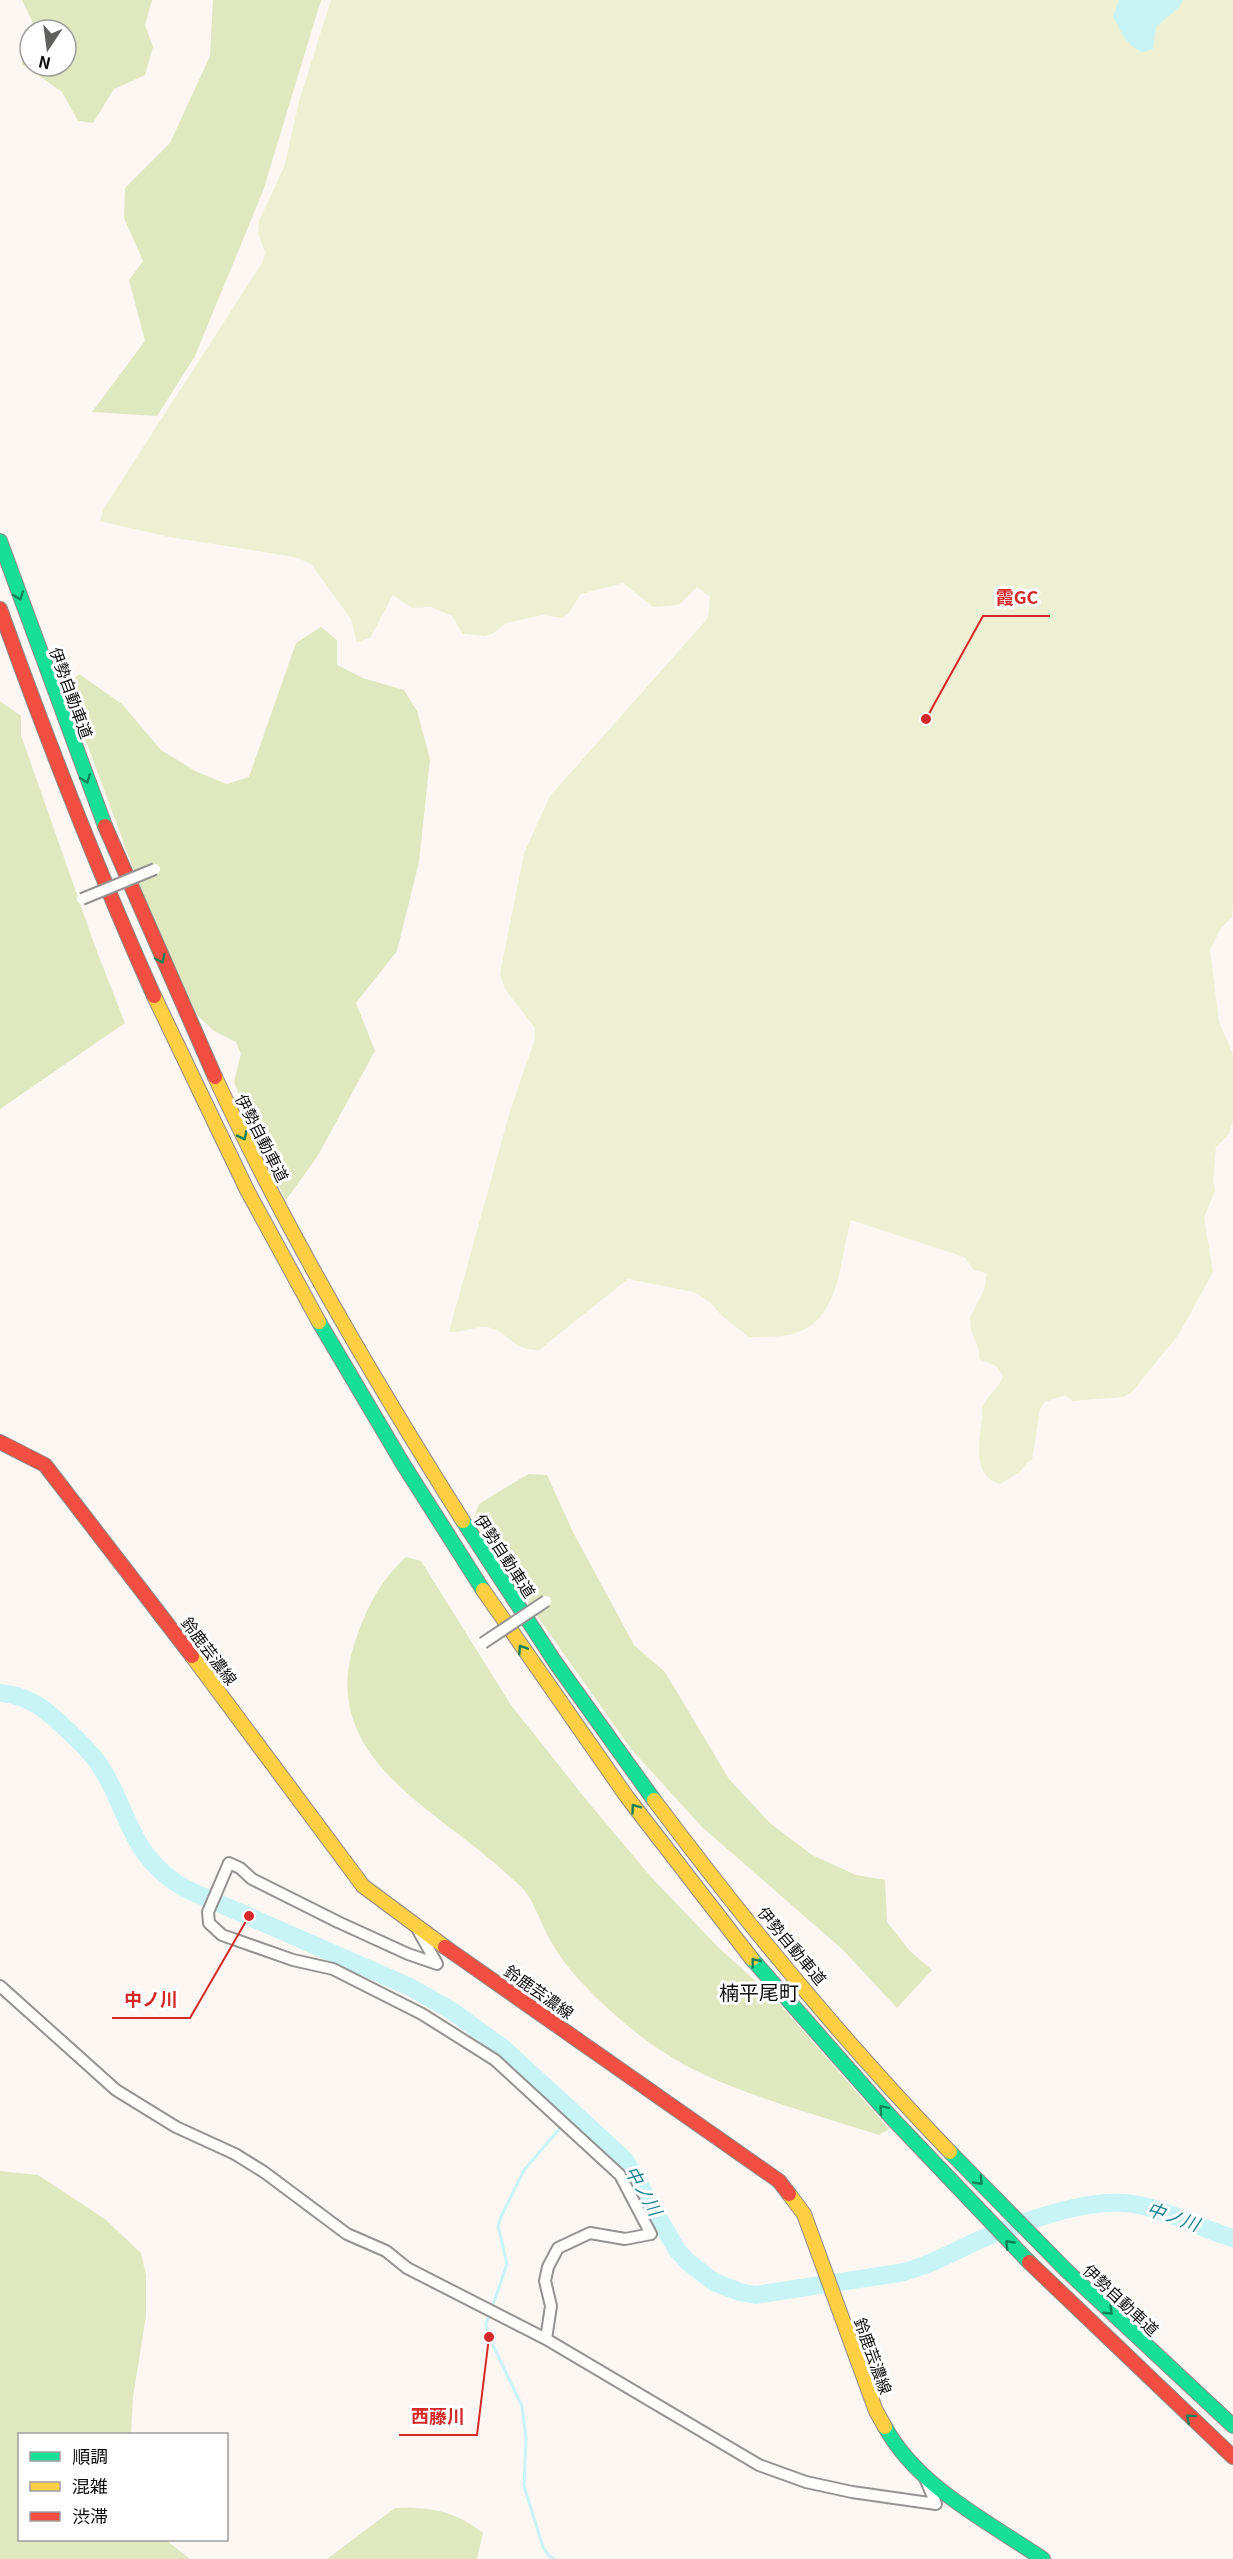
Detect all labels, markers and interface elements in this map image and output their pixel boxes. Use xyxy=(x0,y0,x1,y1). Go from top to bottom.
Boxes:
north arrow xyxy=(18,18,78,78)
text: N xyxy=(36,51,53,77)
callout: 霞GC xyxy=(983,580,1050,616)
text: 霞GC xyxy=(996,583,1039,609)
one-way arrow xyxy=(12,590,24,601)
street label: 伊勢自動車道 xyxy=(44,643,100,742)
one-way arrow xyxy=(78,774,91,784)
one-way arrow xyxy=(154,953,166,964)
street label: 伊勢自動車道 xyxy=(230,1089,295,1186)
one-way arrow xyxy=(235,1130,247,1141)
street label: 伊勢自動車道 xyxy=(470,1509,542,1602)
street label: 鈴鹿芸濃線 xyxy=(176,1611,243,1690)
one-way arrow xyxy=(518,1645,529,1656)
one-way arrow xyxy=(631,1804,642,1815)
street label: 伊勢自動車道 xyxy=(753,1901,833,1990)
one-way arrow xyxy=(751,1957,762,1968)
street label: 鈴鹿芸濃線 xyxy=(500,1958,579,2024)
district label: 楠平尾町 xyxy=(719,1977,799,2006)
callout: 中ノ川 xyxy=(112,1982,190,2018)
text: 中ノ川 xyxy=(124,1985,178,2011)
one-way arrow xyxy=(879,2105,890,2115)
water label: 中ノ川 xyxy=(620,2160,670,2222)
one-way arrow xyxy=(971,2174,982,2185)
water label: 中ノ川 xyxy=(1144,2194,1205,2237)
one-way arrow xyxy=(1006,2240,1017,2251)
street label: 伊勢自動車道 xyxy=(1078,2258,1165,2341)
one-way arrow xyxy=(1102,2304,1113,2315)
street label: 鈴鹿芸濃線 xyxy=(849,2314,899,2397)
callout: 西藤川 xyxy=(399,2399,477,2435)
text: 西藤川 xyxy=(411,2402,465,2428)
one-way arrow xyxy=(1186,2414,1196,2425)
legend xyxy=(18,2433,228,2541)
text: 順調 xyxy=(72,2442,108,2468)
text: 混雑 xyxy=(72,2472,108,2498)
text: 渋滞 xyxy=(72,2502,108,2528)

